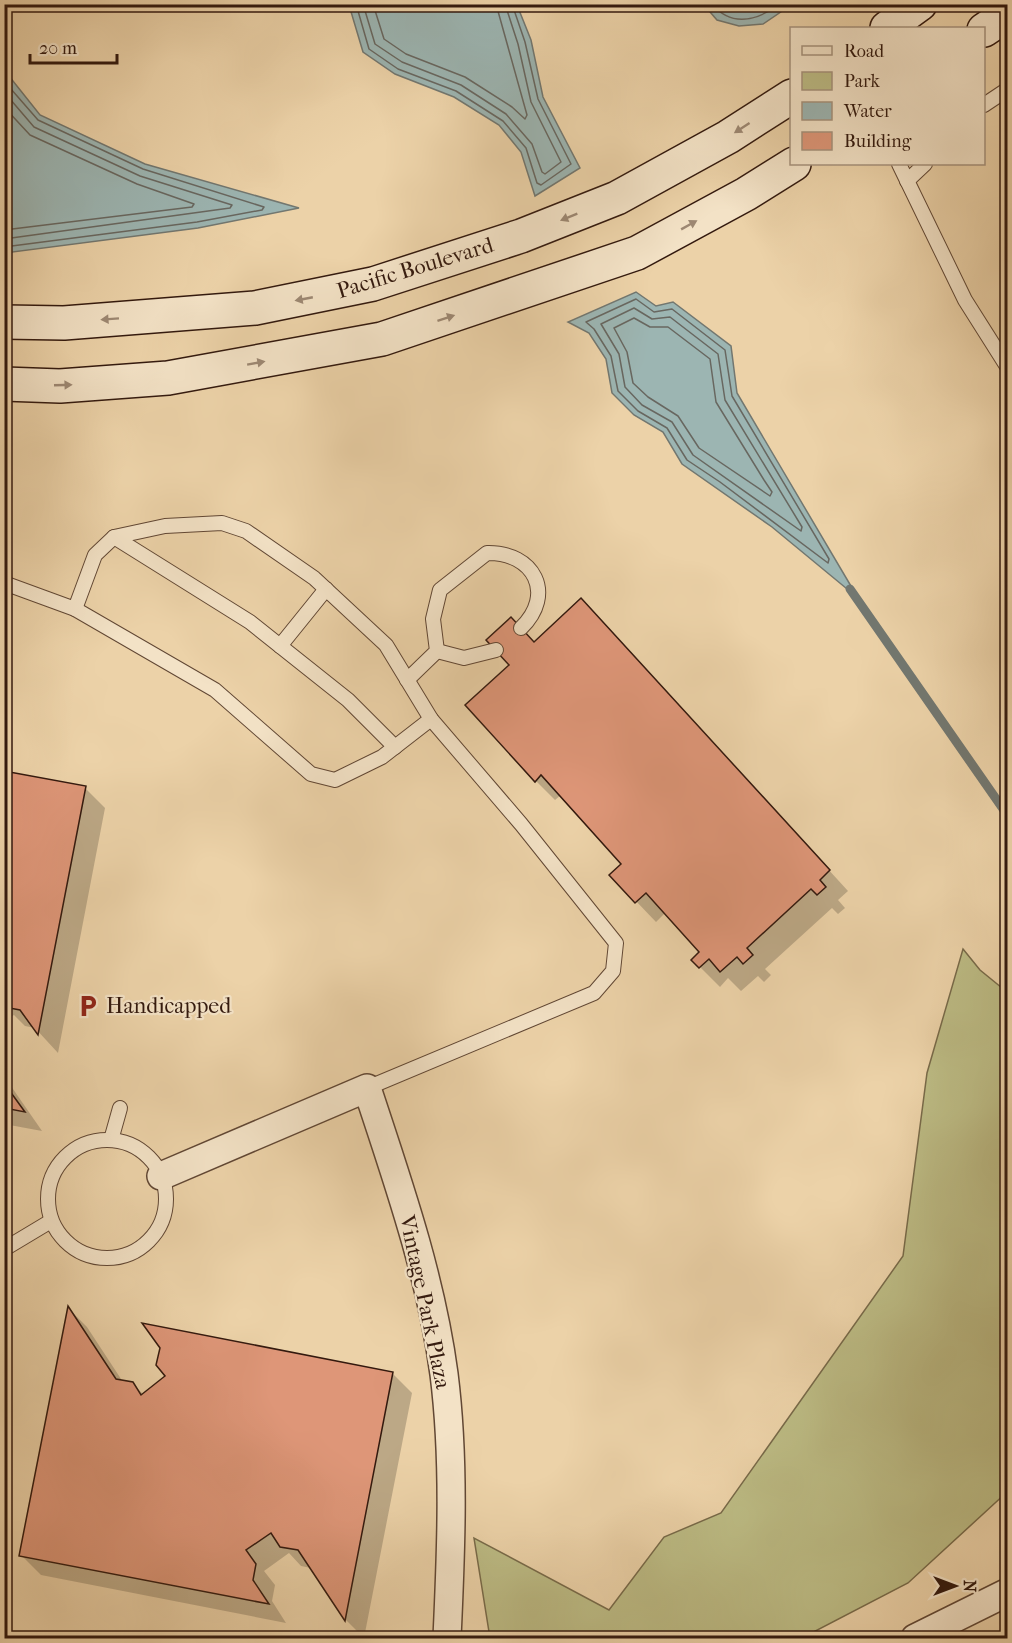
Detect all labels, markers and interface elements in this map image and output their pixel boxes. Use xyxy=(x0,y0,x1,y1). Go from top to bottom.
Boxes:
scale bar xyxy=(30,27,117,65)
legend xyxy=(790,27,985,165)
text: 20 m xyxy=(39,38,77,59)
text: Road xyxy=(844,41,884,62)
text: Park xyxy=(844,71,881,92)
text: Water xyxy=(843,101,892,122)
one-way arrow xyxy=(735,122,751,134)
text: Building xyxy=(844,131,912,152)
one-way arrow xyxy=(560,213,578,222)
one-way arrow xyxy=(680,220,697,230)
street label: Pacific Boulevard xyxy=(334,232,497,304)
one-way arrow xyxy=(294,295,313,304)
one-way arrow xyxy=(437,313,455,323)
one-way arrow xyxy=(100,315,119,324)
one-way arrow xyxy=(247,358,266,367)
one-way arrow xyxy=(53,380,72,390)
parking icon: Handicapped xyxy=(75,993,101,1019)
place label: Handicapped xyxy=(106,993,232,1019)
street label: Vintage Park Plaza xyxy=(394,1212,456,1392)
north arrow xyxy=(925,1556,985,1616)
text: N xyxy=(960,1580,979,1593)

